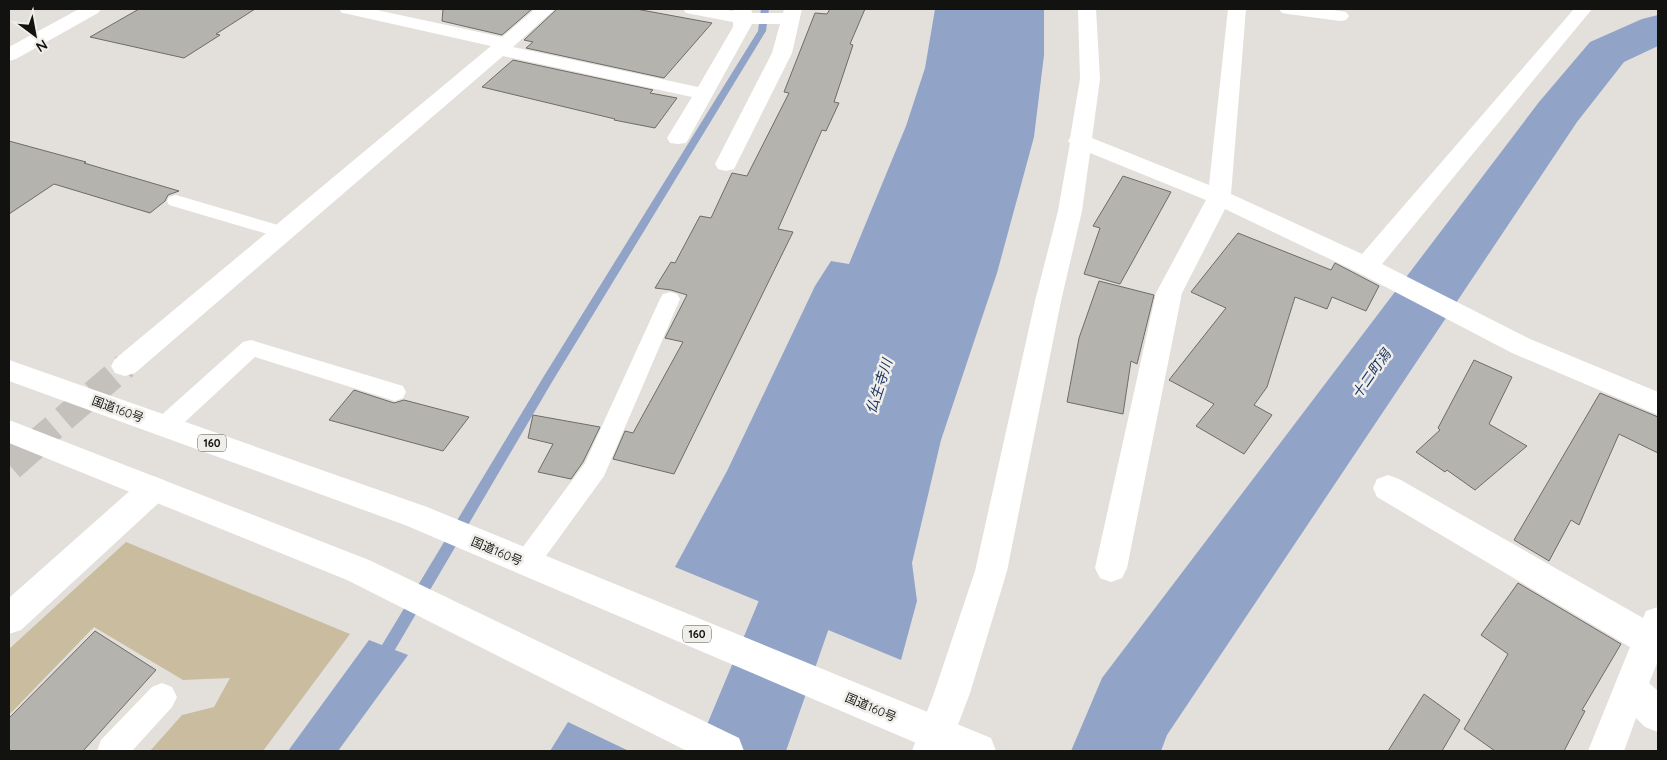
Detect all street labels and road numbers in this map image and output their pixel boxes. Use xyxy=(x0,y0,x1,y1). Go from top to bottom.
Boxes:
street label: 国道160号 xyxy=(90,393,146,425)
road number: 160 xyxy=(198,434,226,452)
street label: 国道160号 xyxy=(469,534,525,568)
road number: 160 xyxy=(683,626,711,642)
street label: 国道160号 xyxy=(843,690,899,724)

